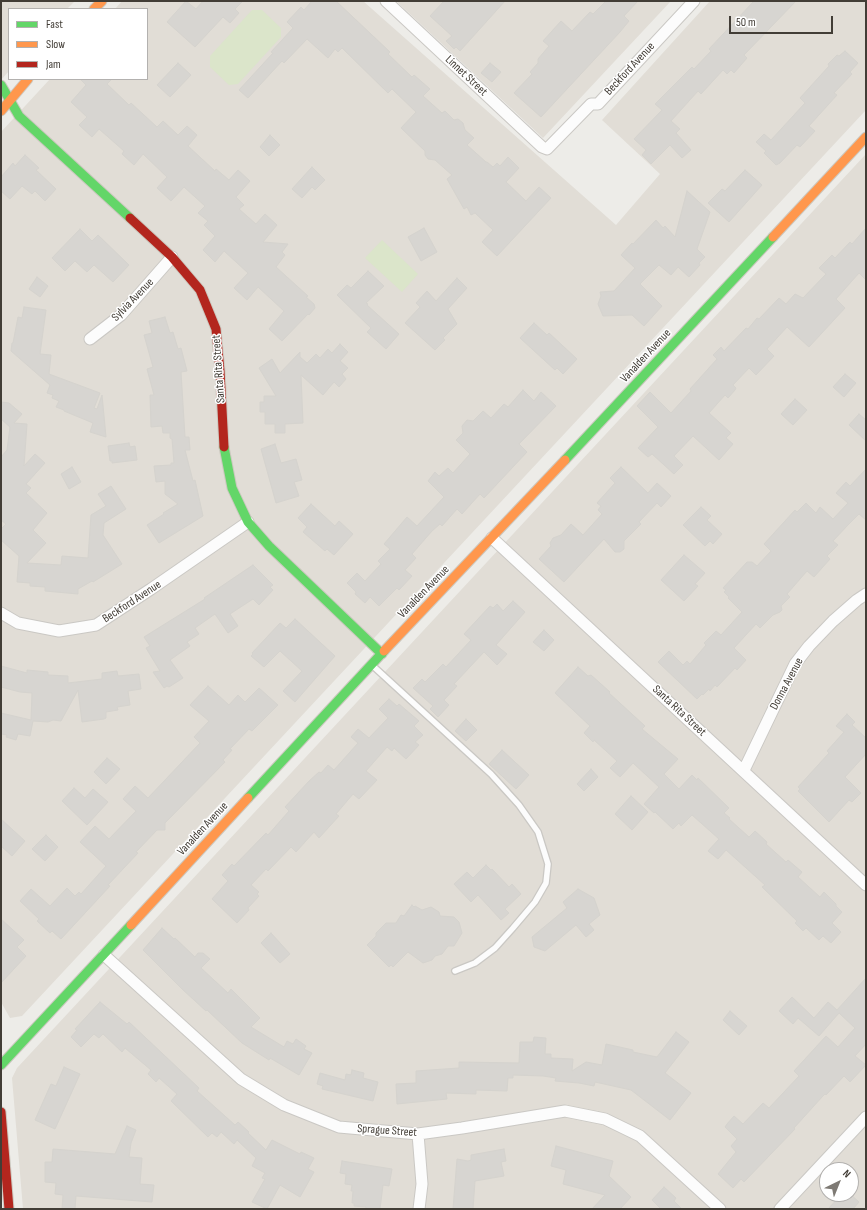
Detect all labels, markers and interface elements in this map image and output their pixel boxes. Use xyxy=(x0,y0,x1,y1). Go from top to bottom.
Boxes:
legend xyxy=(8,8,148,80)
scale bar xyxy=(731,8,835,34)
text: 50 m xyxy=(736,15,756,30)
text: Fast xyxy=(46,17,63,32)
text: Slow xyxy=(46,37,65,52)
street label: Beckford Avenue xyxy=(602,40,658,98)
street label: Linnet Street xyxy=(442,53,490,99)
text: Jam xyxy=(46,57,61,72)
street label: Sylvia Avenue xyxy=(109,275,157,325)
street label: Vanalden Avenue xyxy=(618,326,674,386)
street label: Santa Rita Street xyxy=(209,334,229,404)
street label: Vanalden Avenue xyxy=(395,563,453,621)
street label: Beckford Avenue xyxy=(100,578,164,626)
street label: Donna Avenue xyxy=(767,655,807,713)
street label: Santa Rita Street xyxy=(649,682,709,740)
street label: Vanalden Avenue xyxy=(175,799,231,859)
street label: Sprague Street xyxy=(357,1122,417,1140)
north arrow xyxy=(819,1162,859,1202)
text: N xyxy=(840,1167,853,1180)

